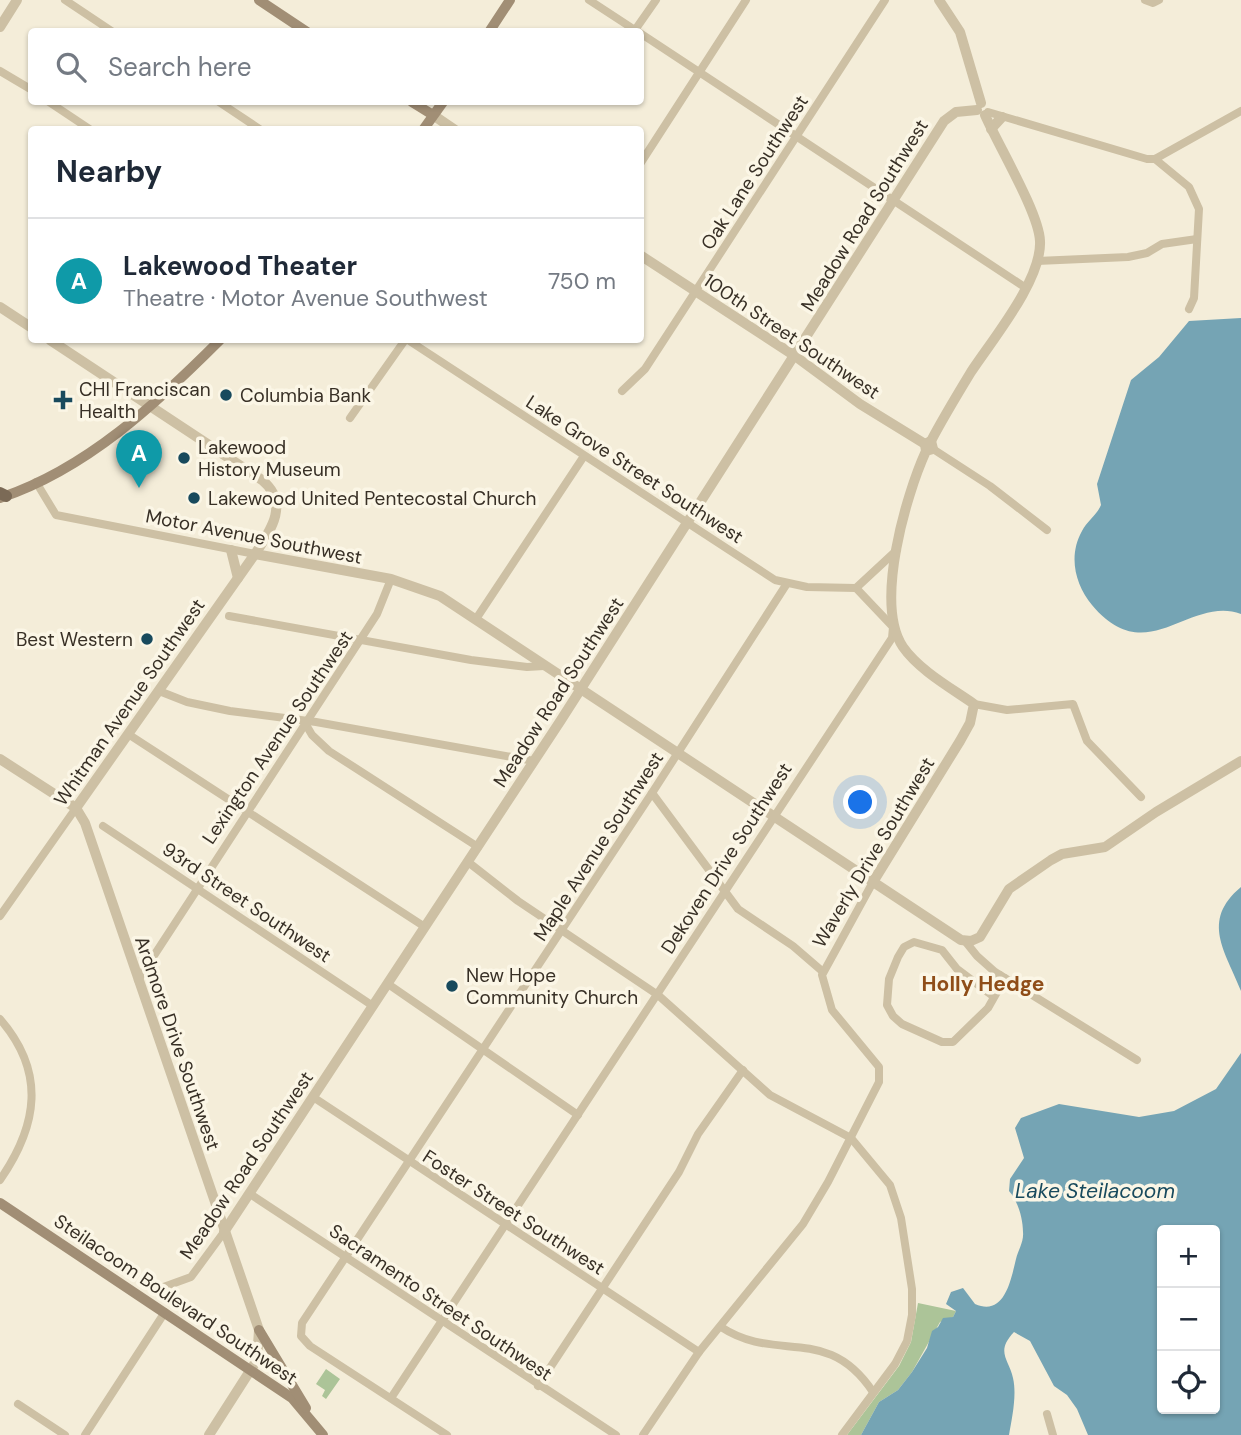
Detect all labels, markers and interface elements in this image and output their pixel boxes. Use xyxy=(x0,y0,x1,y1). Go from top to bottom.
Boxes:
search box xyxy=(28,28,644,105)
icon: search xyxy=(52,48,90,86)
text: Search here xyxy=(108,50,251,84)
street label: Oak Lane Southwest xyxy=(695,90,814,254)
street label: Meadow Road Southwest xyxy=(795,115,934,316)
text: Nearby xyxy=(56,152,162,191)
text: Lakewood Theater xyxy=(123,249,357,283)
text: A xyxy=(71,266,87,296)
text: 750 m xyxy=(548,266,616,296)
street label: 100th Street Southwest xyxy=(699,268,885,405)
text: Theatre · Motor Avenue Southwest xyxy=(123,283,488,313)
place label: CHI Franciscan Health xyxy=(79,377,211,424)
place label: Columbia Bank xyxy=(240,383,371,408)
marker: Columbia Bank xyxy=(218,387,234,403)
marker: CHI Franciscan Health xyxy=(53,390,73,410)
street label: Lake Grove Street Southwest xyxy=(521,390,748,549)
pin: A xyxy=(116,430,162,488)
place label: Lakewood History Museum xyxy=(198,435,341,482)
marker: Lakewood History Museum xyxy=(176,450,192,466)
place label: Lakewood United Pentecostal Church xyxy=(208,486,537,511)
marker: Lakewood United Pentecostal Church xyxy=(186,490,202,506)
street label: Motor Avenue Southwest xyxy=(144,503,364,570)
street label: Meadow Road Southwest xyxy=(488,592,629,792)
street label: Whitman Avenue Southwest xyxy=(48,594,211,811)
street label: Lexington Avenue Southwest xyxy=(196,626,358,849)
place label: Best Western xyxy=(16,627,133,652)
marker: Best Western xyxy=(139,631,155,647)
street label: Maple Avenue Southwest xyxy=(528,747,669,946)
street label: Waverly Drive Southwest xyxy=(807,752,940,952)
street label: Dekoven Drive Southwest xyxy=(655,758,798,959)
your location xyxy=(843,785,877,819)
street label: 93rd Street Southwest xyxy=(157,837,336,968)
street label: Ardmore Drive Southwest xyxy=(129,933,226,1154)
place label: New Hope Community Church xyxy=(466,963,638,1010)
district label: Holly Hedge xyxy=(922,970,1044,998)
marker: New Hope Community Church xyxy=(444,978,460,994)
street label: Meadow Road Southwest xyxy=(174,1066,319,1264)
street label: Foster Street Southwest xyxy=(418,1144,610,1281)
water label: Lake Steilacoom xyxy=(1015,1177,1175,1205)
street label: Steilacoom Boulevard Southwest xyxy=(49,1208,302,1390)
street label: Sacramento Street Southwest xyxy=(324,1218,557,1386)
map controls xyxy=(1157,1225,1220,1414)
button: + xyxy=(1157,1225,1220,1288)
button: − xyxy=(1157,1288,1220,1351)
button: locate xyxy=(1157,1351,1220,1414)

